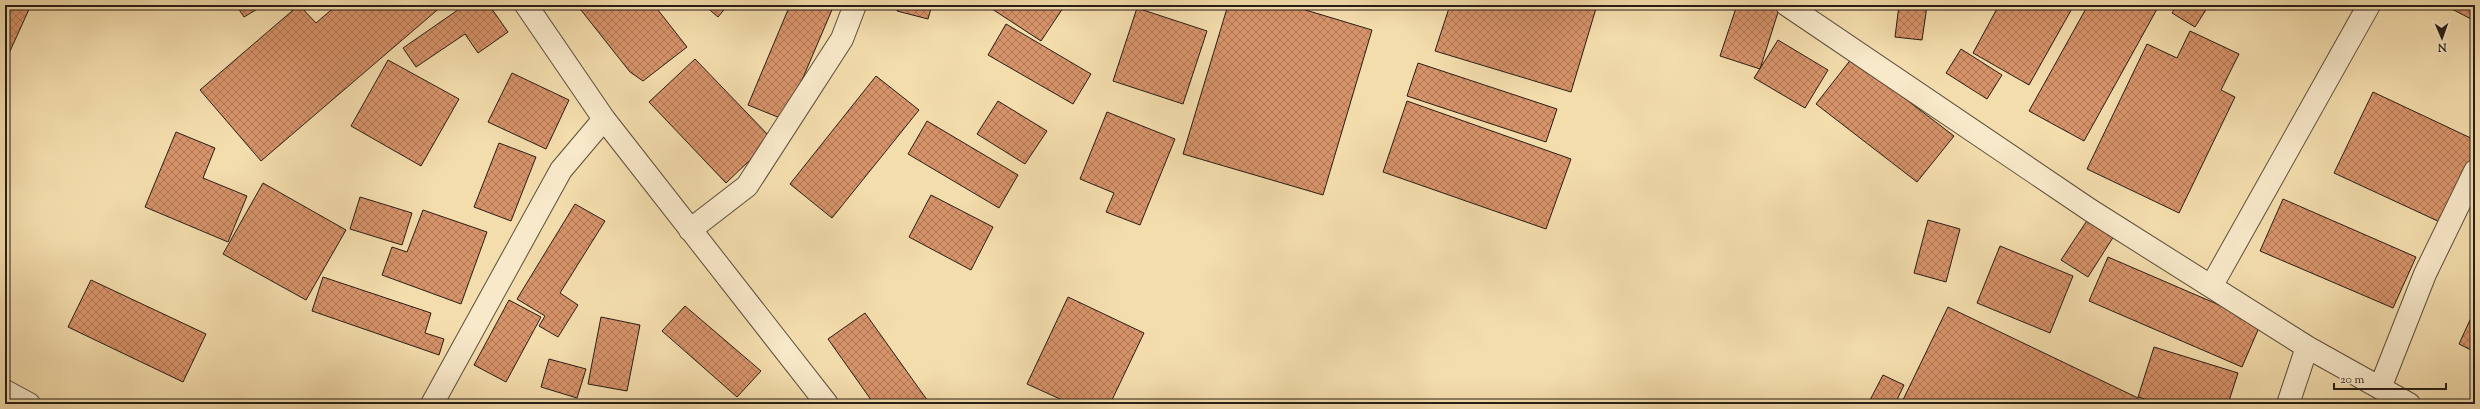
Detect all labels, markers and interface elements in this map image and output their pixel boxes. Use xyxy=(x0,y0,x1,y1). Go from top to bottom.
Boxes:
north arrow xyxy=(2422,18,2462,58)
text: N xyxy=(2437,39,2448,55)
scale bar xyxy=(2334,365,2446,391)
text: 20 m xyxy=(2340,371,2365,389)

